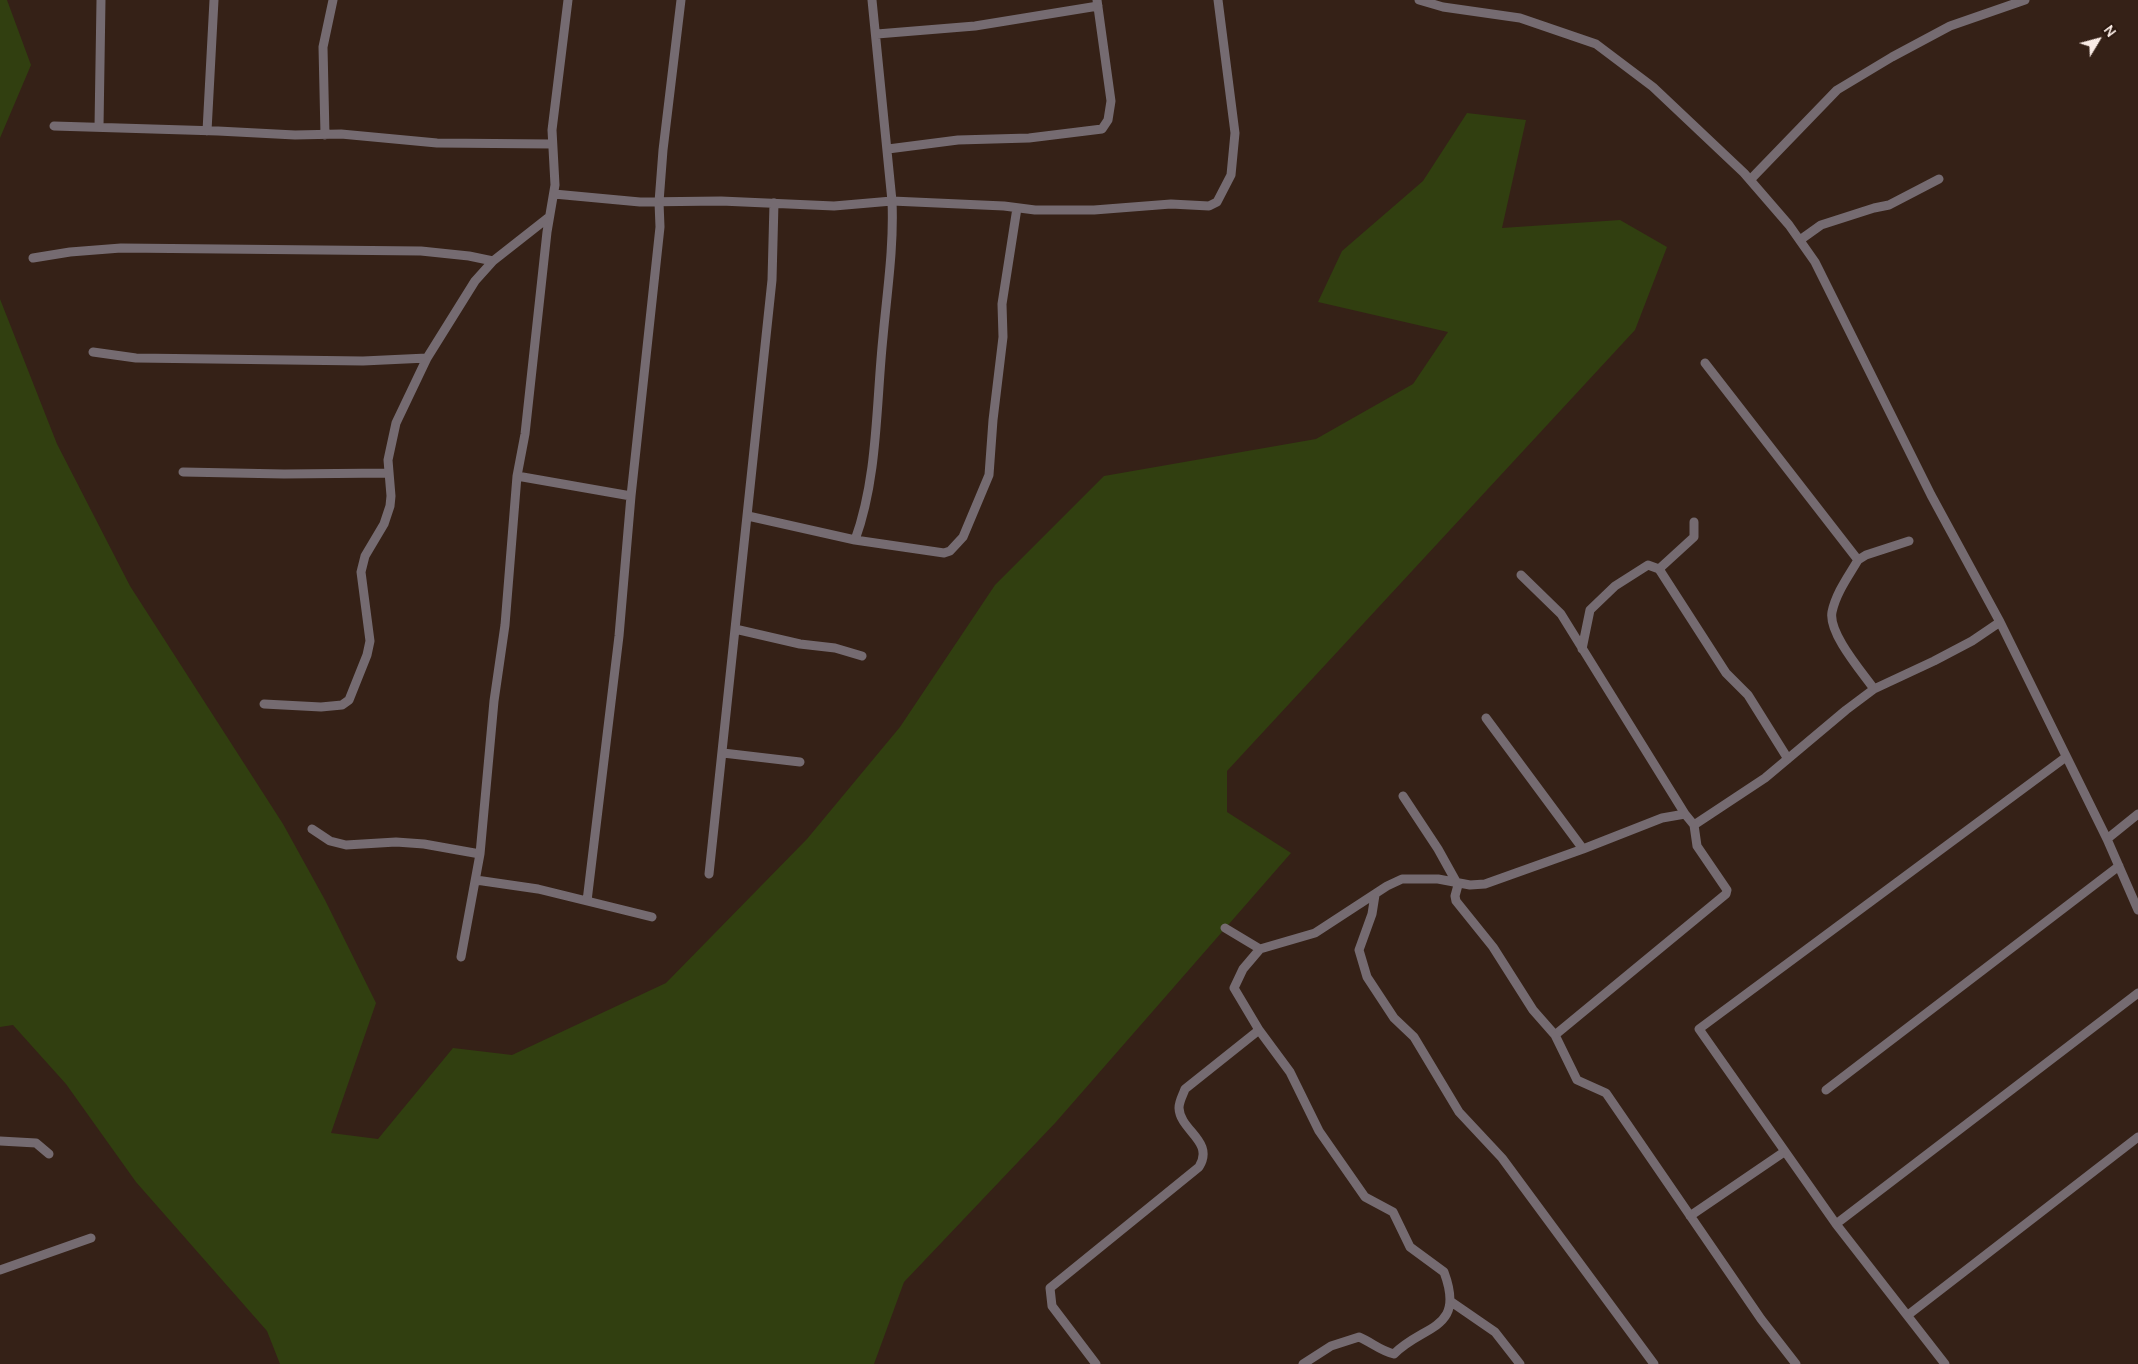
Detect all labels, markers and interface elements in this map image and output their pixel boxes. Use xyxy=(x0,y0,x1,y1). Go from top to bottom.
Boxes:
north arrow xyxy=(2073,15,2123,65)
text: N xyxy=(2100,21,2121,40)

